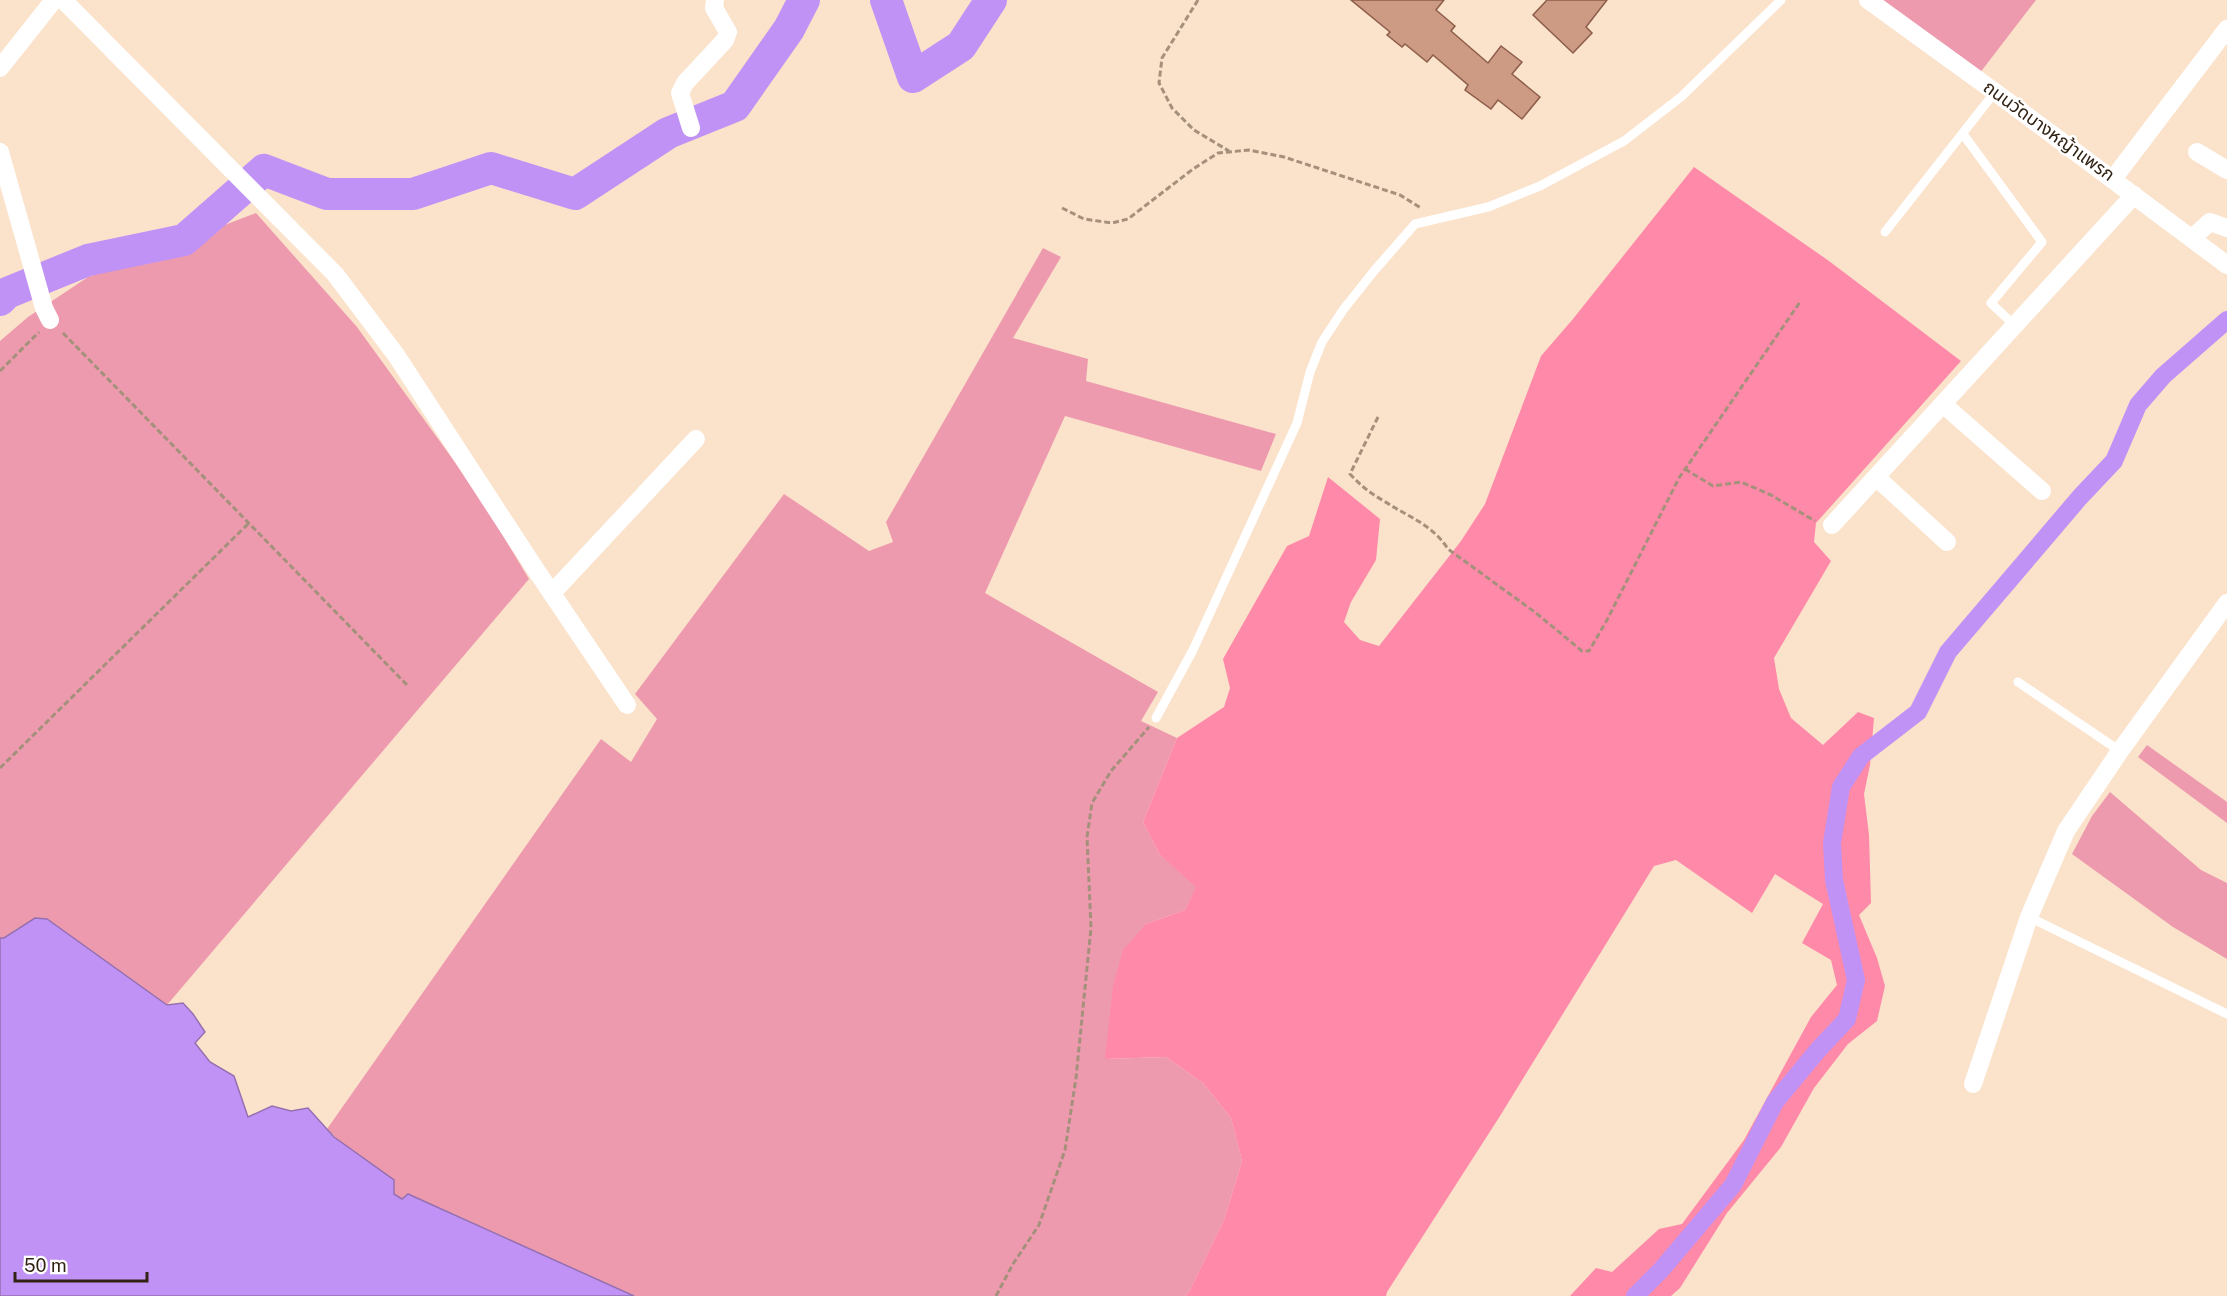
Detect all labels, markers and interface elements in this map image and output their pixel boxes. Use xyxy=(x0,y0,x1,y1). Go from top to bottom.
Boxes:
street label: ถนนวัดบางหญ้าแพรก xyxy=(1980,76,2119,185)
scale bar xyxy=(15,1245,147,1283)
text: 50 m xyxy=(24,1255,67,1276)

